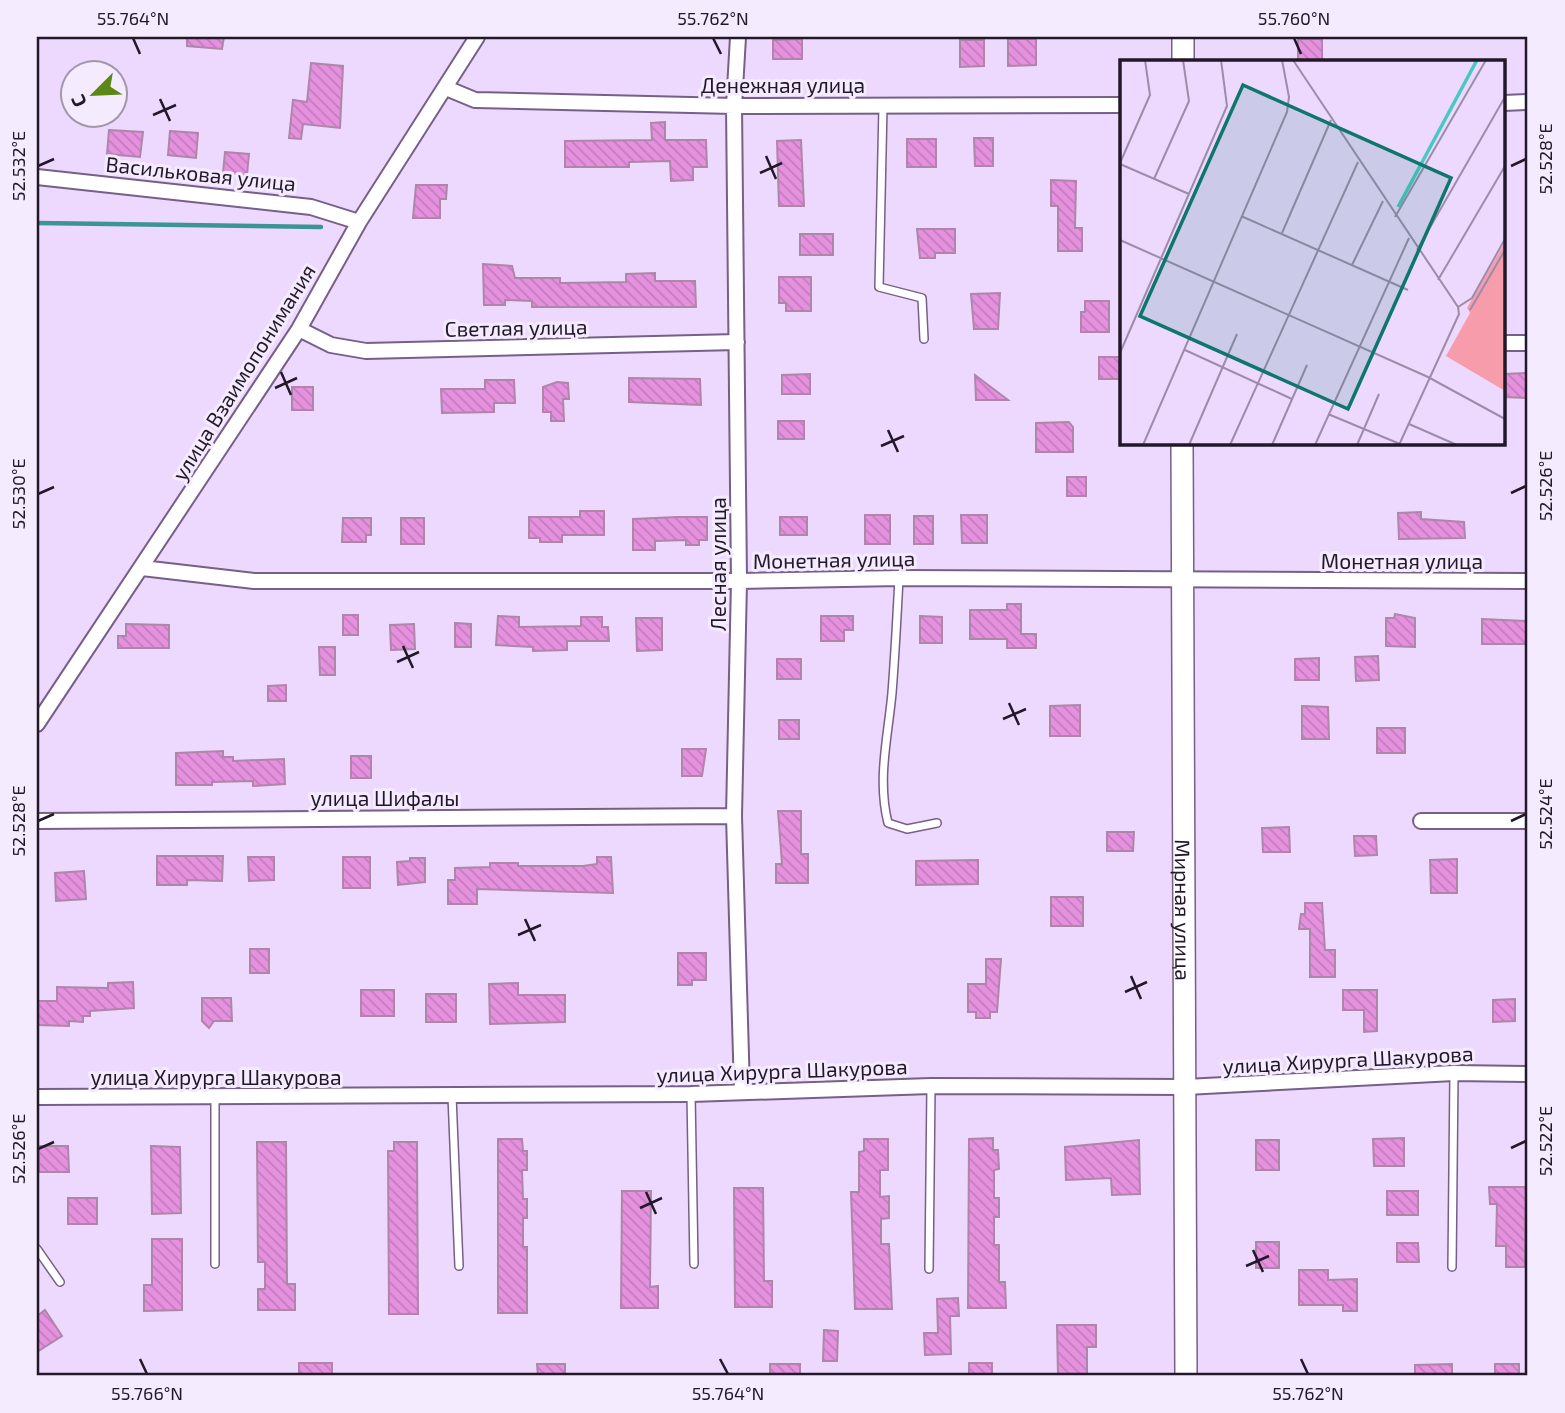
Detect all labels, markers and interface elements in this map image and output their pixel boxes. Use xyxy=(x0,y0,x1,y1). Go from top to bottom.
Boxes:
text: 55.764°N xyxy=(97,7,169,29)
text: 55.762°N xyxy=(677,7,749,29)
text: 55.760°N xyxy=(1258,7,1330,29)
north arrow xyxy=(60,60,130,130)
inset map xyxy=(1120,60,1506,444)
street label: Денежная улица xyxy=(701,72,865,98)
text: С xyxy=(65,91,91,111)
text: 52.528°E xyxy=(1534,123,1556,195)
text: 52.532°E xyxy=(7,131,29,201)
street label: Васильковая улица xyxy=(105,151,297,196)
street label: улица Взаимопонимания xyxy=(166,259,321,485)
street label: Светлая улица xyxy=(444,313,588,342)
text: 52.526°E xyxy=(1534,451,1556,521)
text: 52.530°E xyxy=(7,458,29,530)
street label: Лесная улица xyxy=(705,497,731,631)
street label: Монетная улица xyxy=(753,545,915,574)
street label: Монетная улица xyxy=(1321,548,1483,574)
text: 52.524°E xyxy=(1534,778,1556,850)
text: 52.528°E xyxy=(7,785,29,857)
street label: улица Шифалы xyxy=(311,785,459,811)
street label: Мирная улица xyxy=(1171,839,1197,981)
street label: улица Хирурга Шакурова xyxy=(1222,1040,1474,1079)
street label: улица Хирурга Шакурова xyxy=(656,1053,908,1088)
street label: улица Хирурга Шакурова xyxy=(90,1064,342,1090)
text: 52.522°E xyxy=(1534,1106,1556,1176)
text: 52.526°E xyxy=(7,1114,29,1184)
text: 55.766°N xyxy=(111,1382,183,1404)
text: 55.764°N xyxy=(692,1382,764,1404)
text: 55.762°N xyxy=(1272,1382,1344,1404)

